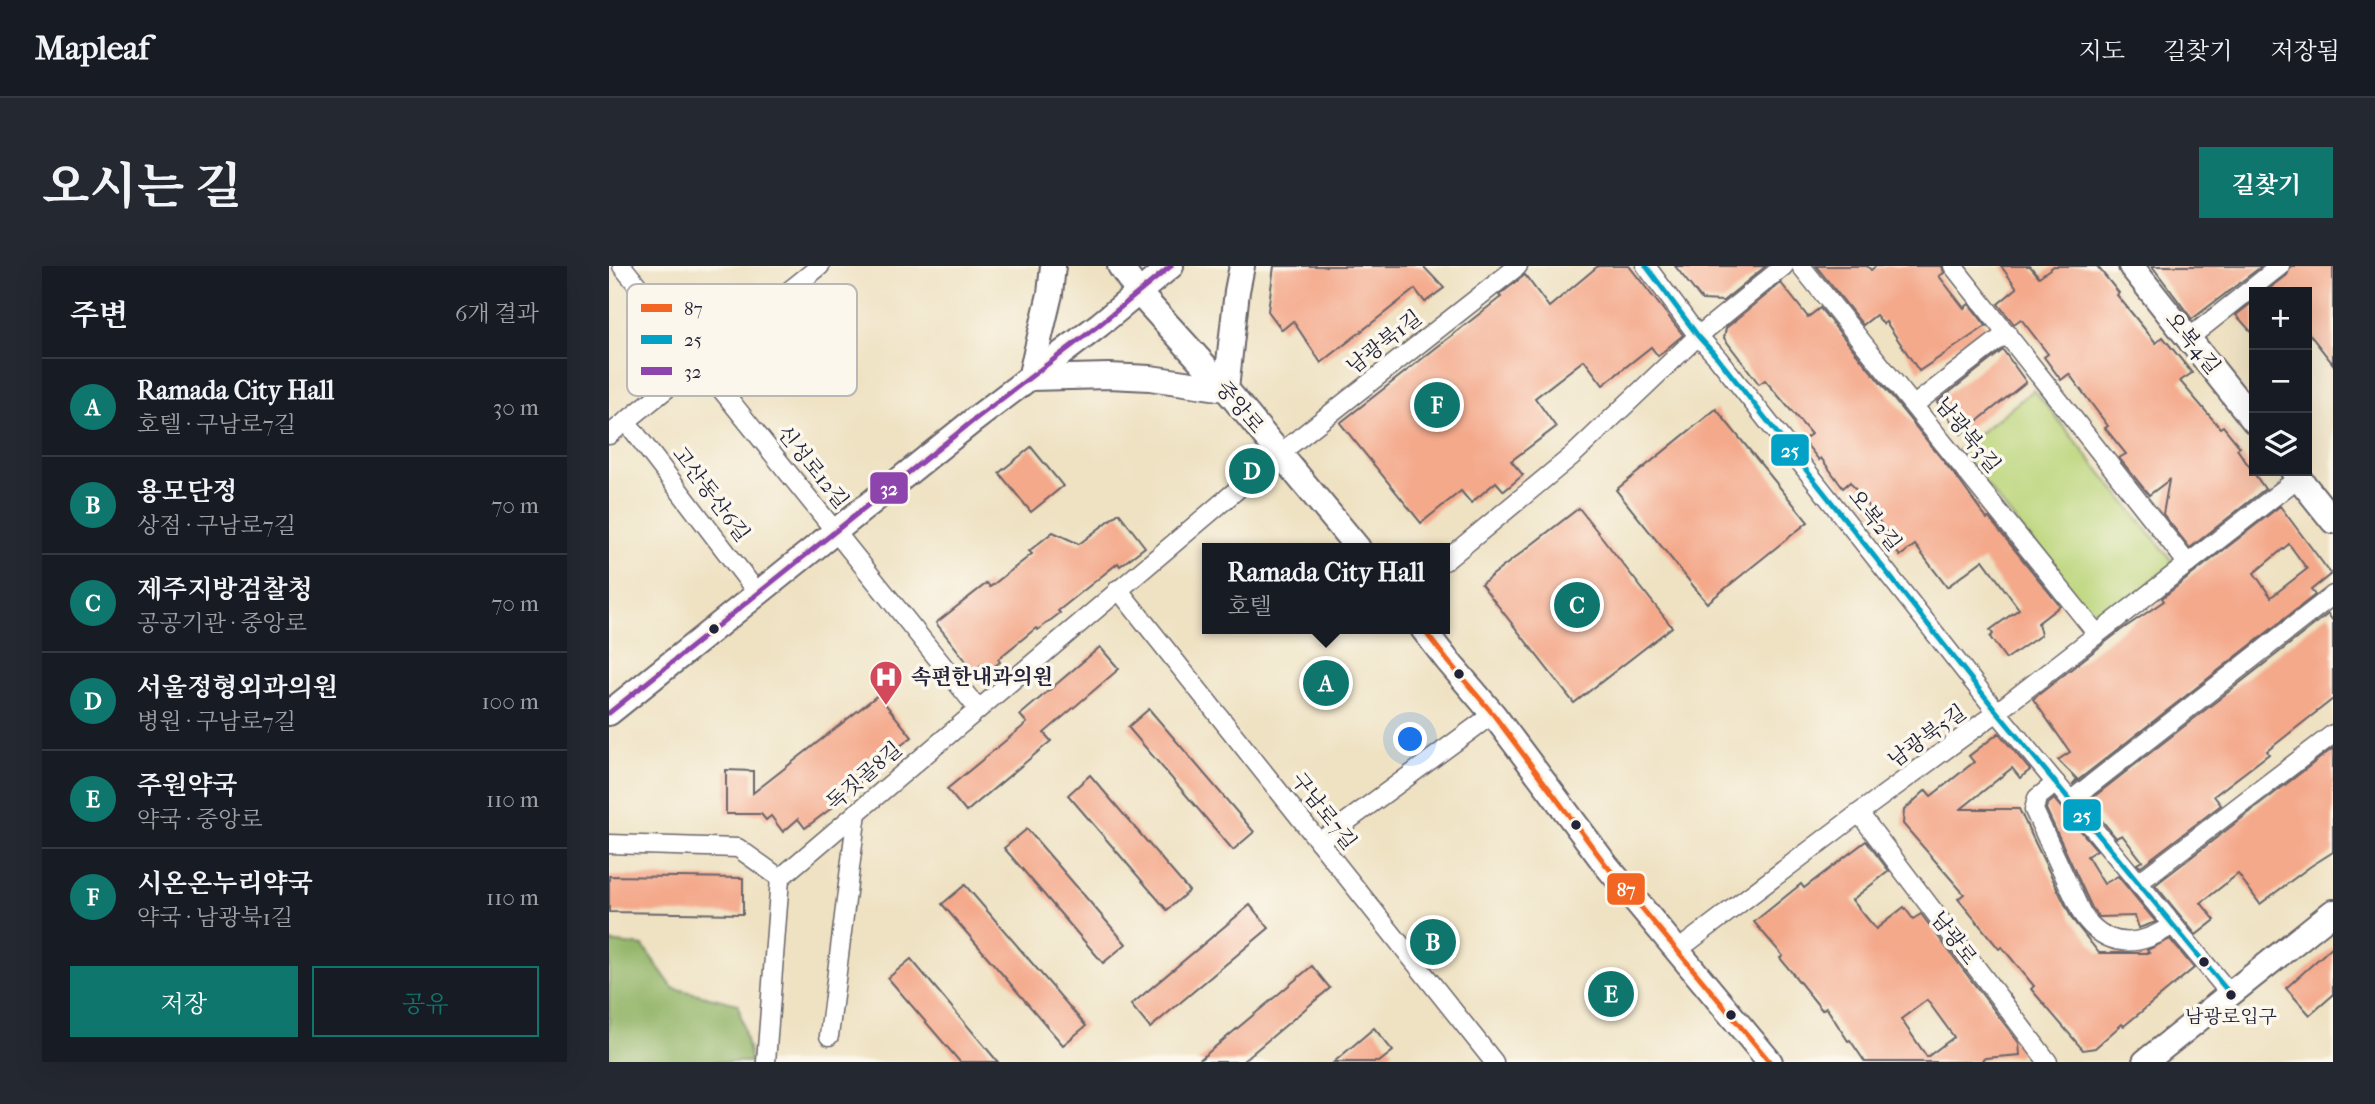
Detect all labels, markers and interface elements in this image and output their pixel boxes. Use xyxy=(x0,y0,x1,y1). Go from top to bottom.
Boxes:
text: Mapleaf xyxy=(35,29,149,68)
text: 지도 xyxy=(2079,37,2125,65)
text: 길찾기 xyxy=(2163,37,2232,65)
text: 저장됨 xyxy=(2270,37,2340,65)
button: 길찾기 xyxy=(2199,147,2333,218)
text: 오시는 길 xyxy=(42,158,242,216)
legend xyxy=(627,284,857,396)
map controls xyxy=(2249,287,2312,476)
button: + xyxy=(2249,287,2312,350)
text: 주변 xyxy=(70,298,128,333)
text: 87 xyxy=(684,298,703,320)
text: 6개 결과 xyxy=(455,300,539,327)
street label: 남광북1길 xyxy=(1342,305,1426,379)
street label: 오복4길 xyxy=(2161,307,2225,379)
text: 25 xyxy=(684,329,702,351)
button: − xyxy=(2249,350,2312,413)
text: 32 xyxy=(684,361,702,383)
text: Ramada City Hall xyxy=(137,375,334,406)
street label: 중앙로 xyxy=(1211,376,1269,438)
pin: F xyxy=(1414,379,1460,431)
street label: 남광북3길 xyxy=(1930,393,2006,477)
text: A xyxy=(86,394,100,421)
text: 30 m xyxy=(493,394,539,421)
text: 호텔 · 구남로7길 xyxy=(137,411,296,438)
button: layers xyxy=(2249,413,2312,476)
street label: 신성로12길 xyxy=(772,421,854,513)
line badge: 25 xyxy=(1770,433,1810,467)
text: 25 xyxy=(1781,440,1799,462)
street label: 고산동산6길 xyxy=(667,442,755,546)
pin: D xyxy=(1229,445,1275,497)
line badge: 32 xyxy=(869,471,909,505)
text: 용모단정 xyxy=(137,476,237,507)
text: 32 xyxy=(880,478,898,500)
street label: 오복2길 xyxy=(1843,484,1907,556)
text: B xyxy=(86,492,100,519)
text: 70 m xyxy=(491,492,539,519)
text: 상점 · 구남로7길 xyxy=(137,512,296,539)
popup xyxy=(1202,543,1450,634)
text: Ramada City Hall xyxy=(1227,557,1425,588)
text: 제주지방검찰청 xyxy=(137,574,313,605)
pin: C xyxy=(1554,579,1600,631)
text: C xyxy=(85,590,101,617)
text: 70 m xyxy=(491,590,539,617)
text: 호텔 xyxy=(1227,593,1272,620)
text: 공공기관 · 중앙로 xyxy=(137,610,307,637)
unlabelled marker xyxy=(707,622,721,636)
pin: A xyxy=(1303,657,1349,709)
hospital icon: 속편한내과의원 xyxy=(867,658,905,707)
place label: 속편한내과의원 xyxy=(911,665,1053,689)
unlabelled marker xyxy=(1452,667,1466,681)
text: 서울정형외과의원 xyxy=(137,672,338,703)
text: D xyxy=(84,688,102,715)
text: 100 m xyxy=(481,688,539,715)
street label: 남광북5길 xyxy=(1883,700,1971,772)
text: 병원 · 구남로7길 xyxy=(137,708,296,735)
your location xyxy=(1393,722,1427,756)
street label: 독짓골8길 xyxy=(822,737,906,815)
street label: 구남로7길 xyxy=(1286,768,1362,854)
text: 주원약국 xyxy=(137,770,237,801)
text: E xyxy=(86,786,100,813)
text: 110 m xyxy=(486,786,539,813)
line badge: 25 xyxy=(2062,798,2102,832)
text: 25 xyxy=(2073,805,2091,827)
text: 약국 · 중앙로 xyxy=(137,806,263,833)
unlabelled marker xyxy=(1569,818,1583,832)
text: 시온온누리약국 xyxy=(137,868,313,899)
line badge: 87 xyxy=(1606,872,1646,906)
text: 87 xyxy=(1617,879,1635,901)
text: F xyxy=(87,884,99,911)
text: 110 m xyxy=(486,884,539,911)
text: 약국 · 남광북1길 xyxy=(137,904,293,931)
street label: 남광로 xyxy=(1926,906,1982,970)
pin: B xyxy=(1410,916,1456,968)
unlabelled marker xyxy=(2197,955,2211,969)
button: 저장 xyxy=(70,966,298,1037)
button: 공유 xyxy=(312,966,539,1037)
pin: E xyxy=(1588,968,1634,1020)
marker: 남광로입구 xyxy=(2224,988,2238,1002)
place label: 남광로입구 xyxy=(2185,1006,2277,1028)
unlabelled marker xyxy=(1724,1008,1738,1022)

